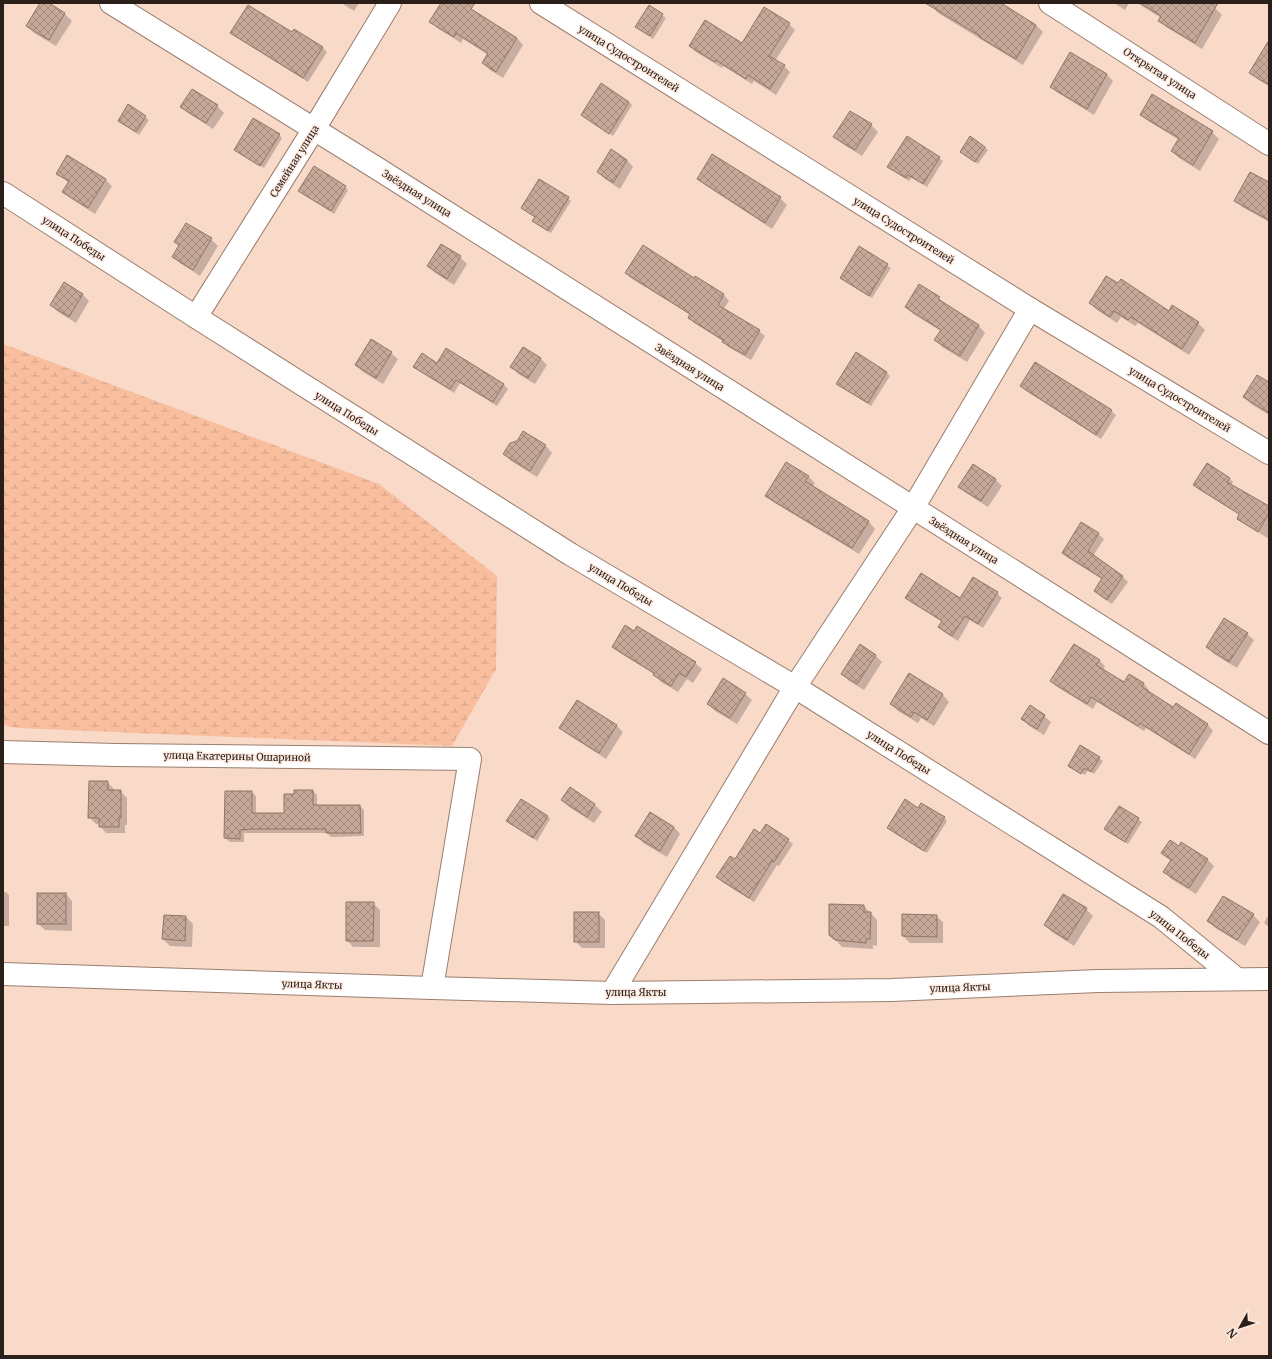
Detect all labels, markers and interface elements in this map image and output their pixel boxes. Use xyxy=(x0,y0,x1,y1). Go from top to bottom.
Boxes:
street label: улица Судостроителей xyxy=(576,22,682,95)
street label: Открытая улица xyxy=(1121,45,1199,102)
street label: Семейная улица xyxy=(267,122,322,200)
street label: Звёздная улица xyxy=(380,167,454,220)
street label: улица Судостроителей xyxy=(851,194,957,267)
street label: улица Победы xyxy=(40,213,108,264)
street label: Звёздная улица xyxy=(653,341,727,394)
street label: улица Судостроителей xyxy=(1126,364,1233,435)
street label: улица Победы xyxy=(312,389,381,438)
street label: Звёздная улица xyxy=(927,514,1001,567)
street label: улица Победы xyxy=(586,560,656,609)
street label: улица Победы xyxy=(864,728,933,777)
street label: улица Екатерины Ошариной xyxy=(163,749,311,764)
street label: улица Победы xyxy=(1147,907,1213,962)
street label: улица Якты xyxy=(281,977,343,992)
street label: улица Якты xyxy=(929,980,991,995)
street label: улица Якты xyxy=(606,986,667,999)
north arrow xyxy=(1220,1307,1260,1347)
text: N xyxy=(1224,1325,1240,1341)

